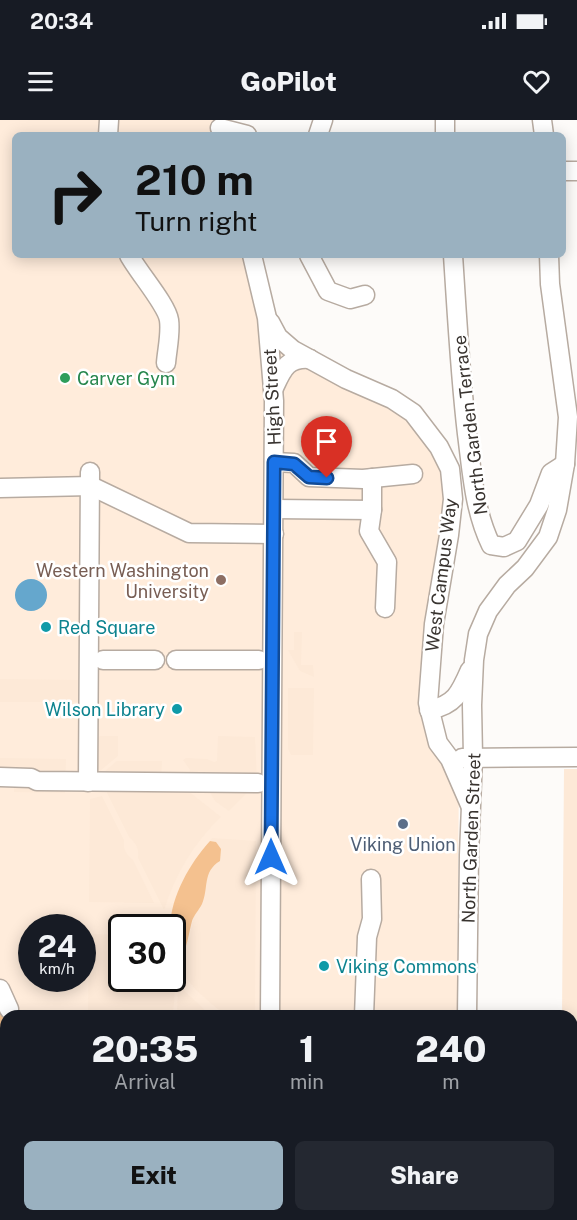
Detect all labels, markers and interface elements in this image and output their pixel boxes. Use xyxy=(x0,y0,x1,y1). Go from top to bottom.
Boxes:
text: 20:34 xyxy=(30,8,93,34)
icon: menu xyxy=(24,65,57,98)
text: GoPilot xyxy=(240,65,337,97)
icon: heart xyxy=(520,65,553,98)
text: 210 m xyxy=(135,155,254,204)
icon: right xyxy=(36,156,114,234)
text: Turn right xyxy=(135,205,258,237)
street label: North Garden Terrace xyxy=(449,334,491,516)
street label: High Street xyxy=(259,348,285,446)
place label: Carver Gym xyxy=(77,368,175,389)
marker: Carver Gym xyxy=(58,371,72,385)
pin xyxy=(301,416,352,478)
icon: arrive xyxy=(310,425,343,458)
street label: West Campus Way xyxy=(421,497,461,653)
place label: Western Washington University xyxy=(36,560,209,602)
marker: Western Washington University xyxy=(214,573,228,587)
place label: Red Square xyxy=(58,617,155,638)
marker: Red Square xyxy=(39,620,53,634)
place label: Wilson Library xyxy=(45,699,165,720)
marker: Wilson Library xyxy=(170,702,184,716)
street label: North Garden Street xyxy=(458,752,484,924)
marker: Viking Union xyxy=(396,817,410,831)
position arrow xyxy=(239,825,303,889)
place label: Viking Union xyxy=(350,834,456,855)
speed limit sign: 30 xyxy=(108,914,186,992)
text: 24 xyxy=(38,928,76,964)
place label: Viking Commons xyxy=(336,956,477,977)
marker: Viking Commons xyxy=(317,959,331,973)
text: km/h xyxy=(39,960,75,977)
text: 20:35 xyxy=(91,1028,198,1070)
text: 1 xyxy=(299,1028,315,1070)
text: 240 xyxy=(415,1028,487,1070)
text: Arrival xyxy=(114,1070,176,1094)
text: min xyxy=(290,1070,324,1094)
text: m xyxy=(442,1070,460,1094)
button: Exit xyxy=(24,1141,283,1210)
button: Share xyxy=(295,1141,554,1210)

